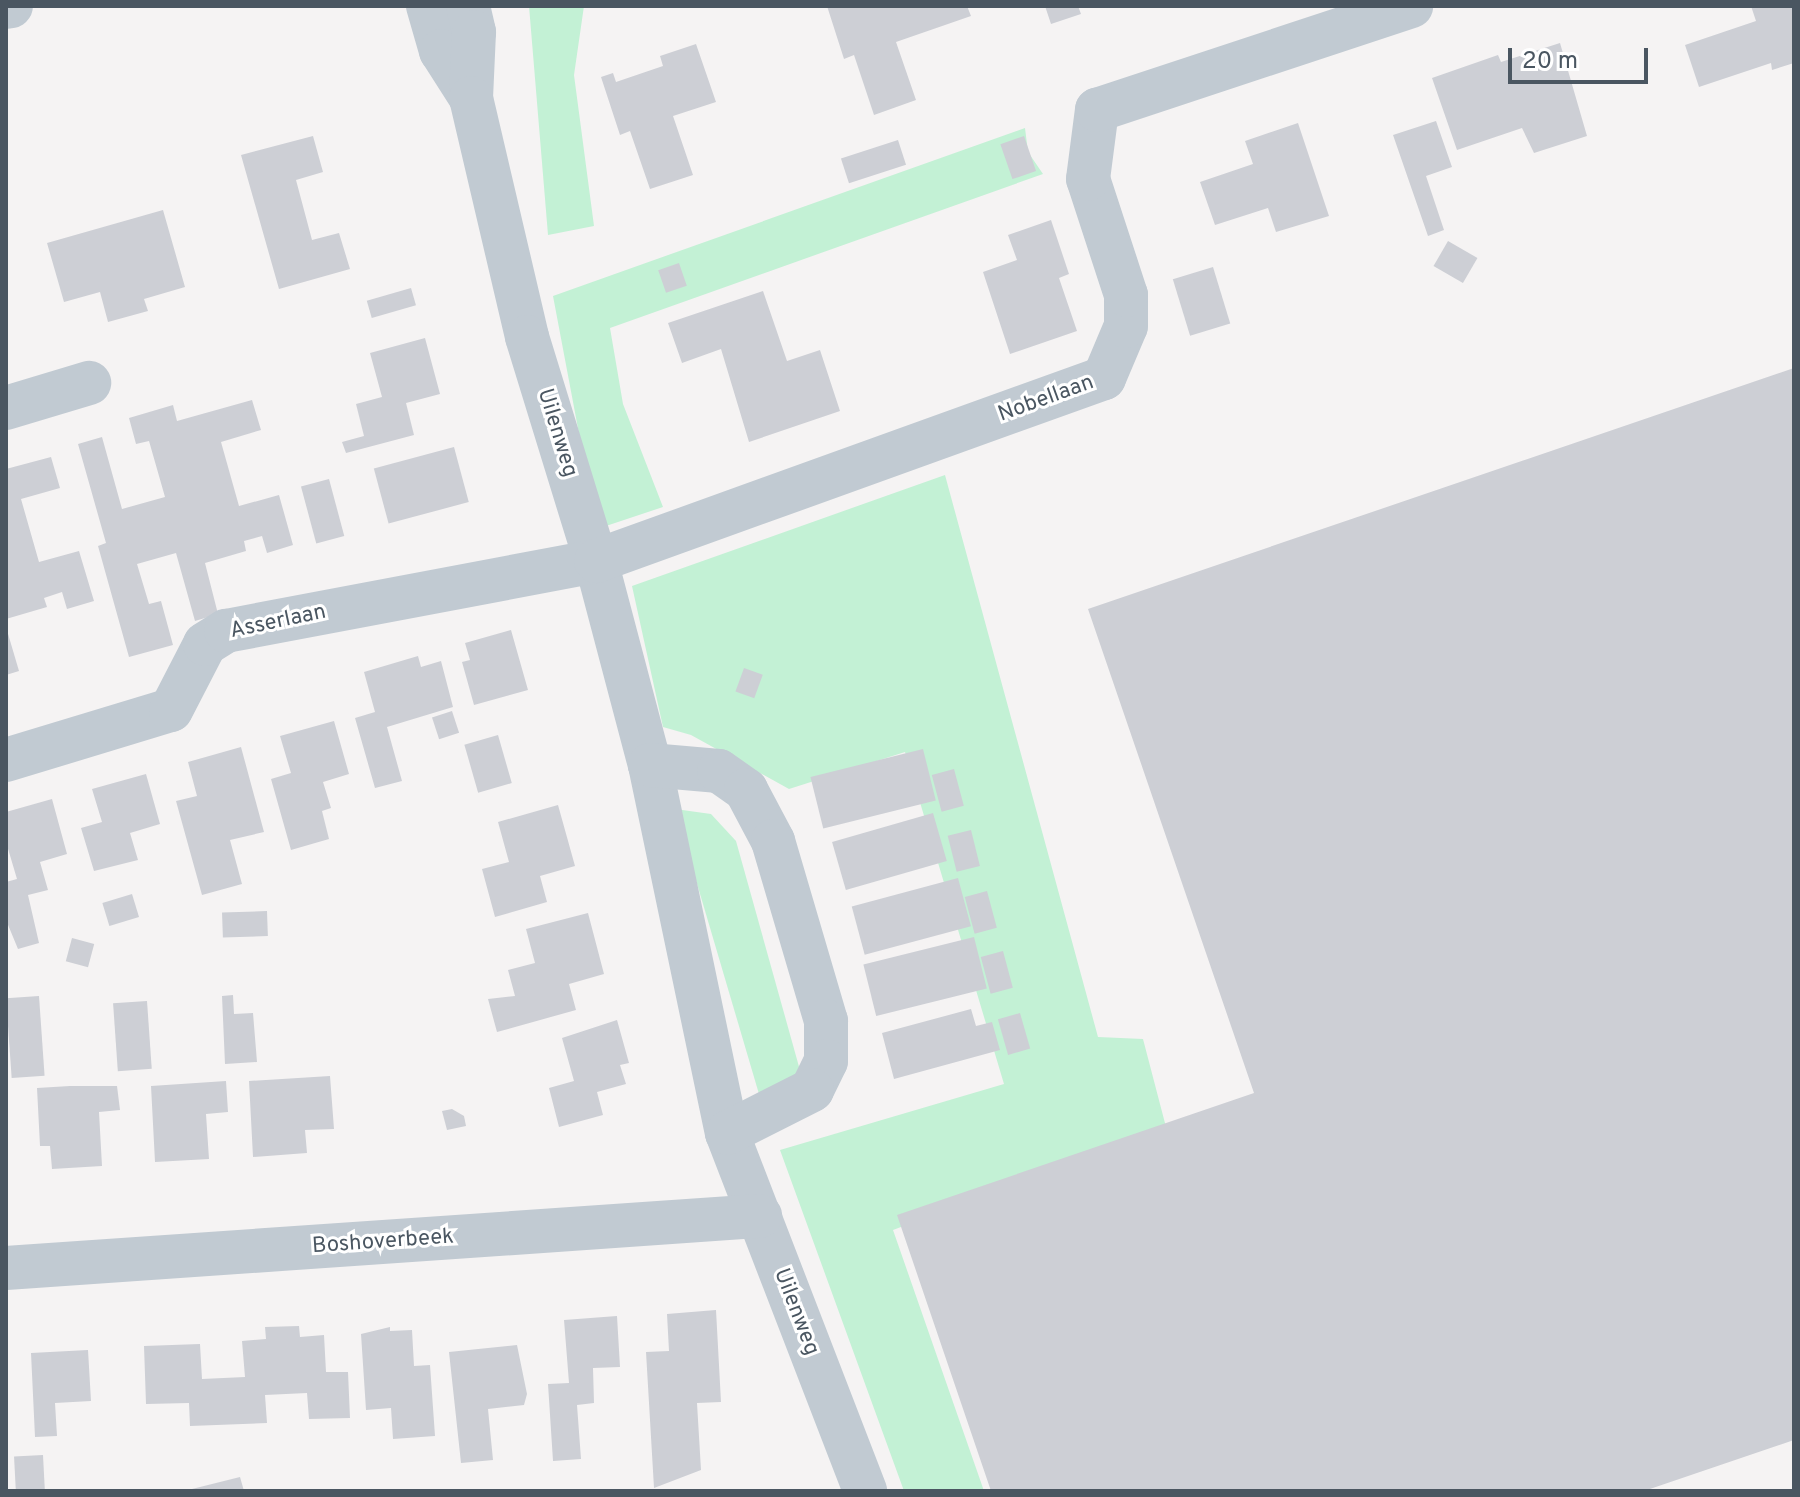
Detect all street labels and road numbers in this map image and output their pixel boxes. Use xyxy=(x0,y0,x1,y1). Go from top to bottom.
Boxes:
street label: Nobellaan xyxy=(995,370,1097,428)
street label: Uilenweg xyxy=(531,386,583,480)
street label: Asserlaan xyxy=(228,599,328,645)
street label: Boshoverbeek xyxy=(311,1224,455,1260)
street label: Uilenweg xyxy=(767,1265,825,1359)

